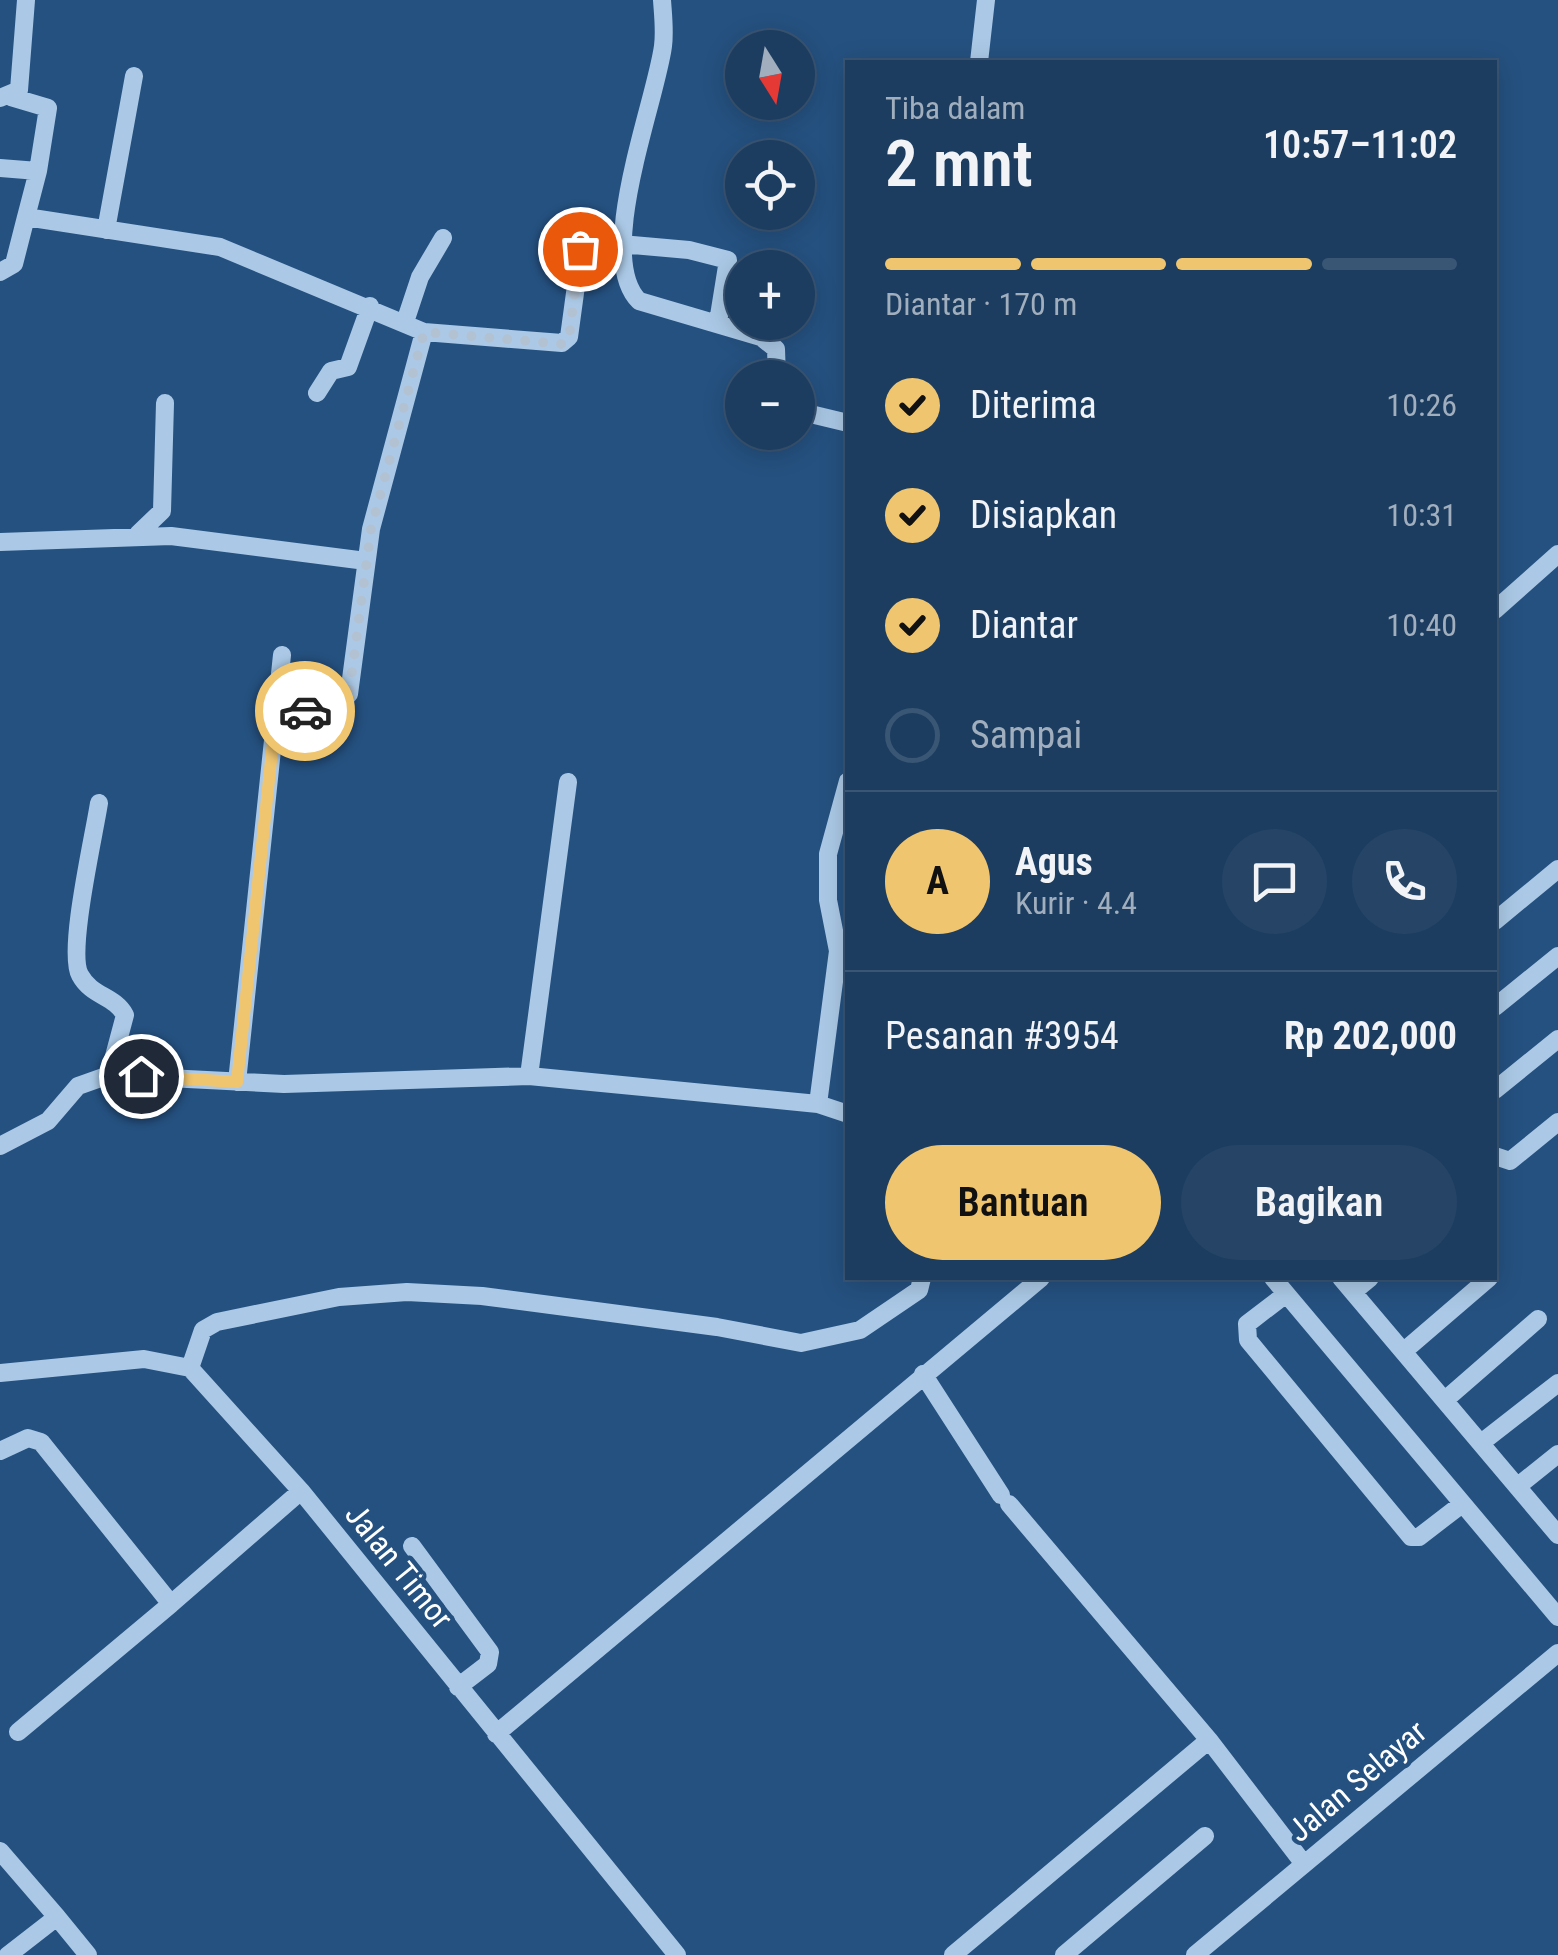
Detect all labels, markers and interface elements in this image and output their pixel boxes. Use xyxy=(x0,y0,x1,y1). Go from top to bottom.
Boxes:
north arrow xyxy=(725,30,815,120)
map controls xyxy=(725,30,815,450)
text: Tiba dalam xyxy=(885,89,1025,127)
text: 10:57–11:02 xyxy=(1263,123,1457,167)
text: 2 mnt xyxy=(885,126,1033,202)
button: locate xyxy=(725,140,815,230)
pin xyxy=(538,207,623,292)
icon: bag xyxy=(553,222,608,277)
button: + xyxy=(725,250,815,340)
text: Diantar · 170 m xyxy=(885,285,1077,323)
button: − xyxy=(725,360,815,450)
icon: check xyxy=(885,378,940,433)
text: Diterima xyxy=(970,383,1097,427)
text: 10:26 xyxy=(1386,386,1457,424)
icon: check xyxy=(885,488,940,543)
text: Disiapkan xyxy=(970,493,1117,537)
text: 10:31 xyxy=(1386,496,1457,534)
icon: check xyxy=(885,598,940,653)
text: Diantar xyxy=(970,603,1078,647)
text: 10:40 xyxy=(1386,606,1457,644)
courier xyxy=(255,661,355,761)
icon: car xyxy=(278,684,333,739)
text: Sampai xyxy=(970,713,1082,757)
button: chat xyxy=(1222,829,1327,934)
button: phone xyxy=(1352,829,1457,934)
text: Agus xyxy=(1015,840,1093,884)
text: A xyxy=(926,859,949,903)
text: Kurir · 4.4 xyxy=(1015,884,1137,922)
text: Pesanan #3954 xyxy=(885,1014,1119,1058)
text: Rp 202,000 xyxy=(1284,1014,1457,1058)
pin xyxy=(99,1034,184,1119)
icon: home xyxy=(114,1049,169,1104)
button: Bantuan xyxy=(885,1145,1161,1260)
button: Bagikan xyxy=(1181,1145,1457,1260)
street label: Jalan Timor xyxy=(337,1496,461,1636)
street label: Jalan Selayar xyxy=(1280,1712,1434,1850)

